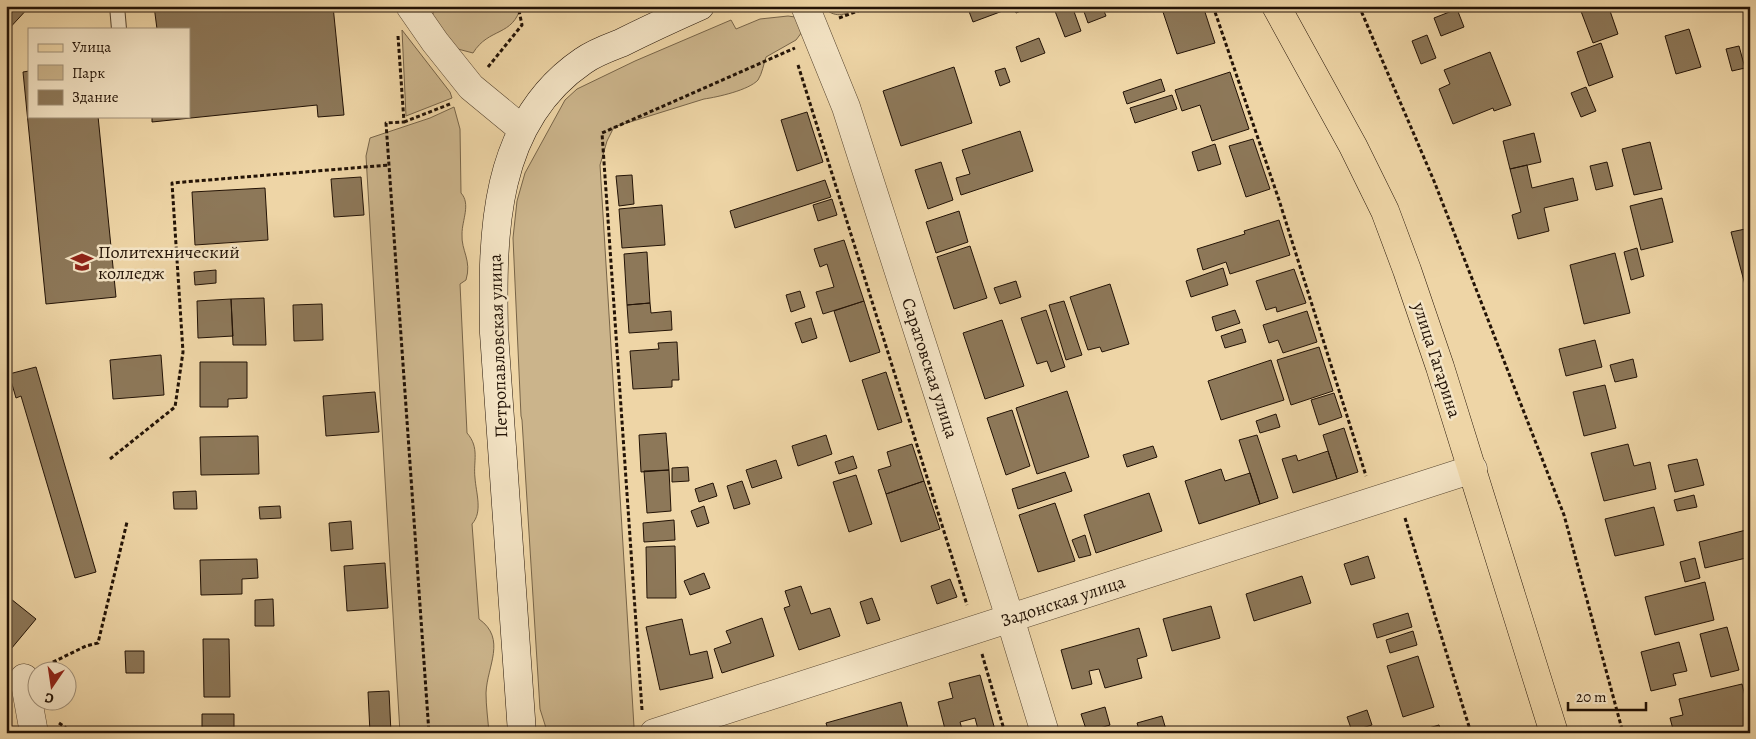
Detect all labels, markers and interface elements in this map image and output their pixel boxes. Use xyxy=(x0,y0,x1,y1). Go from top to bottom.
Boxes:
legend xyxy=(28,28,190,118)
text: Улица xyxy=(72,37,111,57)
text: Парк xyxy=(72,63,105,83)
text: Здание xyxy=(72,87,119,107)
place label: Политехнический колледж xyxy=(98,240,240,285)
school or university icon: Политехнический колледж xyxy=(69,249,95,275)
street label: Петропавловская улица xyxy=(483,253,513,438)
street label: Саратовская улица xyxy=(896,295,964,442)
street label: улица Гагарина xyxy=(1407,298,1467,422)
street label: Задонская улица xyxy=(998,569,1129,632)
north arrow xyxy=(28,662,78,712)
scale bar xyxy=(1568,679,1646,711)
text: 20 m xyxy=(1576,687,1607,707)
text: С xyxy=(42,688,56,708)

